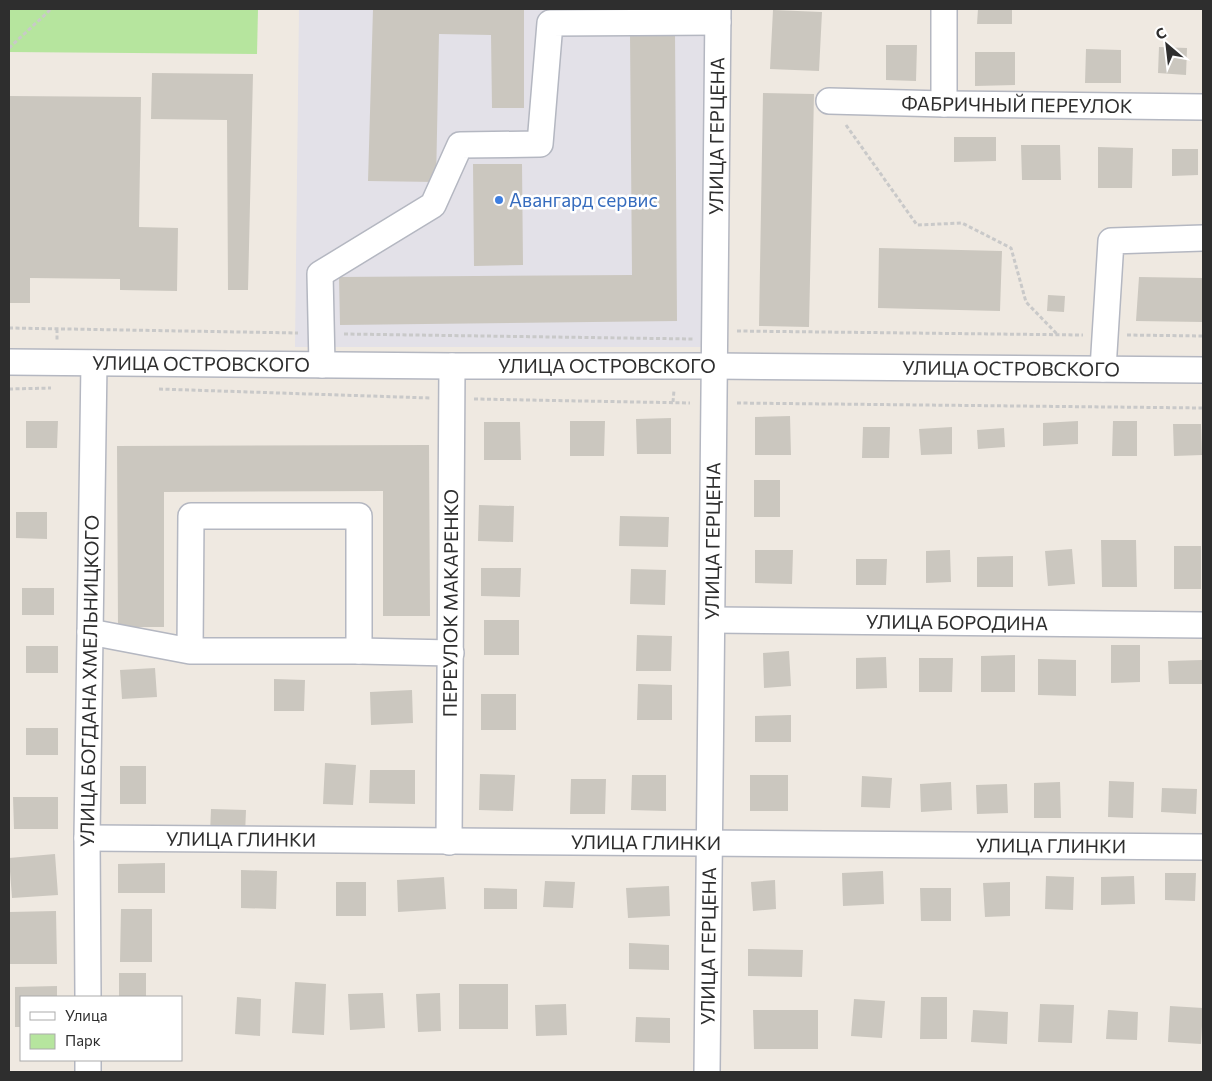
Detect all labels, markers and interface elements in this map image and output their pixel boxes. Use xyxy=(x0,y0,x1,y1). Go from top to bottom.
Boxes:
north arrow xyxy=(1142,20,1192,70)
text: С xyxy=(1152,23,1169,43)
street label: УЛИЦА ГЕРЦЕНА xyxy=(704,57,729,215)
street label: ФАБРИЧНЫЙ ПЕРЕУЛОК xyxy=(901,91,1133,117)
place label: Авангард сервис xyxy=(509,188,658,211)
marker: Авангард сервис xyxy=(493,194,505,206)
street label: УЛИЦА ОСТРОВСКОГО xyxy=(92,351,310,376)
street label: УЛИЦА ОСТРОВСКОГО xyxy=(498,354,716,377)
street label: УЛИЦА ОСТРОВСКОГО xyxy=(902,356,1120,380)
street label: УЛИЦА ГЕРЦЕНА xyxy=(700,462,724,620)
street label: ПЕРЕУЛОК МАКАРЕНКО xyxy=(438,489,462,717)
street label: УЛИЦА БОГДАНА ХМЕЛЬНИЦКОГО xyxy=(75,515,103,847)
street label: УЛИЦА БОРОДИНА xyxy=(866,610,1048,634)
street label: УЛИЦА ГЛИНКИ xyxy=(166,827,316,851)
street label: УЛИЦА ГЛИНКИ xyxy=(571,830,721,854)
street label: УЛИЦА ГЛИНКИ xyxy=(976,833,1126,857)
street label: УЛИЦА ГЕРЦЕНА xyxy=(695,867,720,1025)
legend xyxy=(20,996,182,1061)
text: Улица xyxy=(65,1006,107,1024)
text: Парк xyxy=(65,1031,101,1049)

